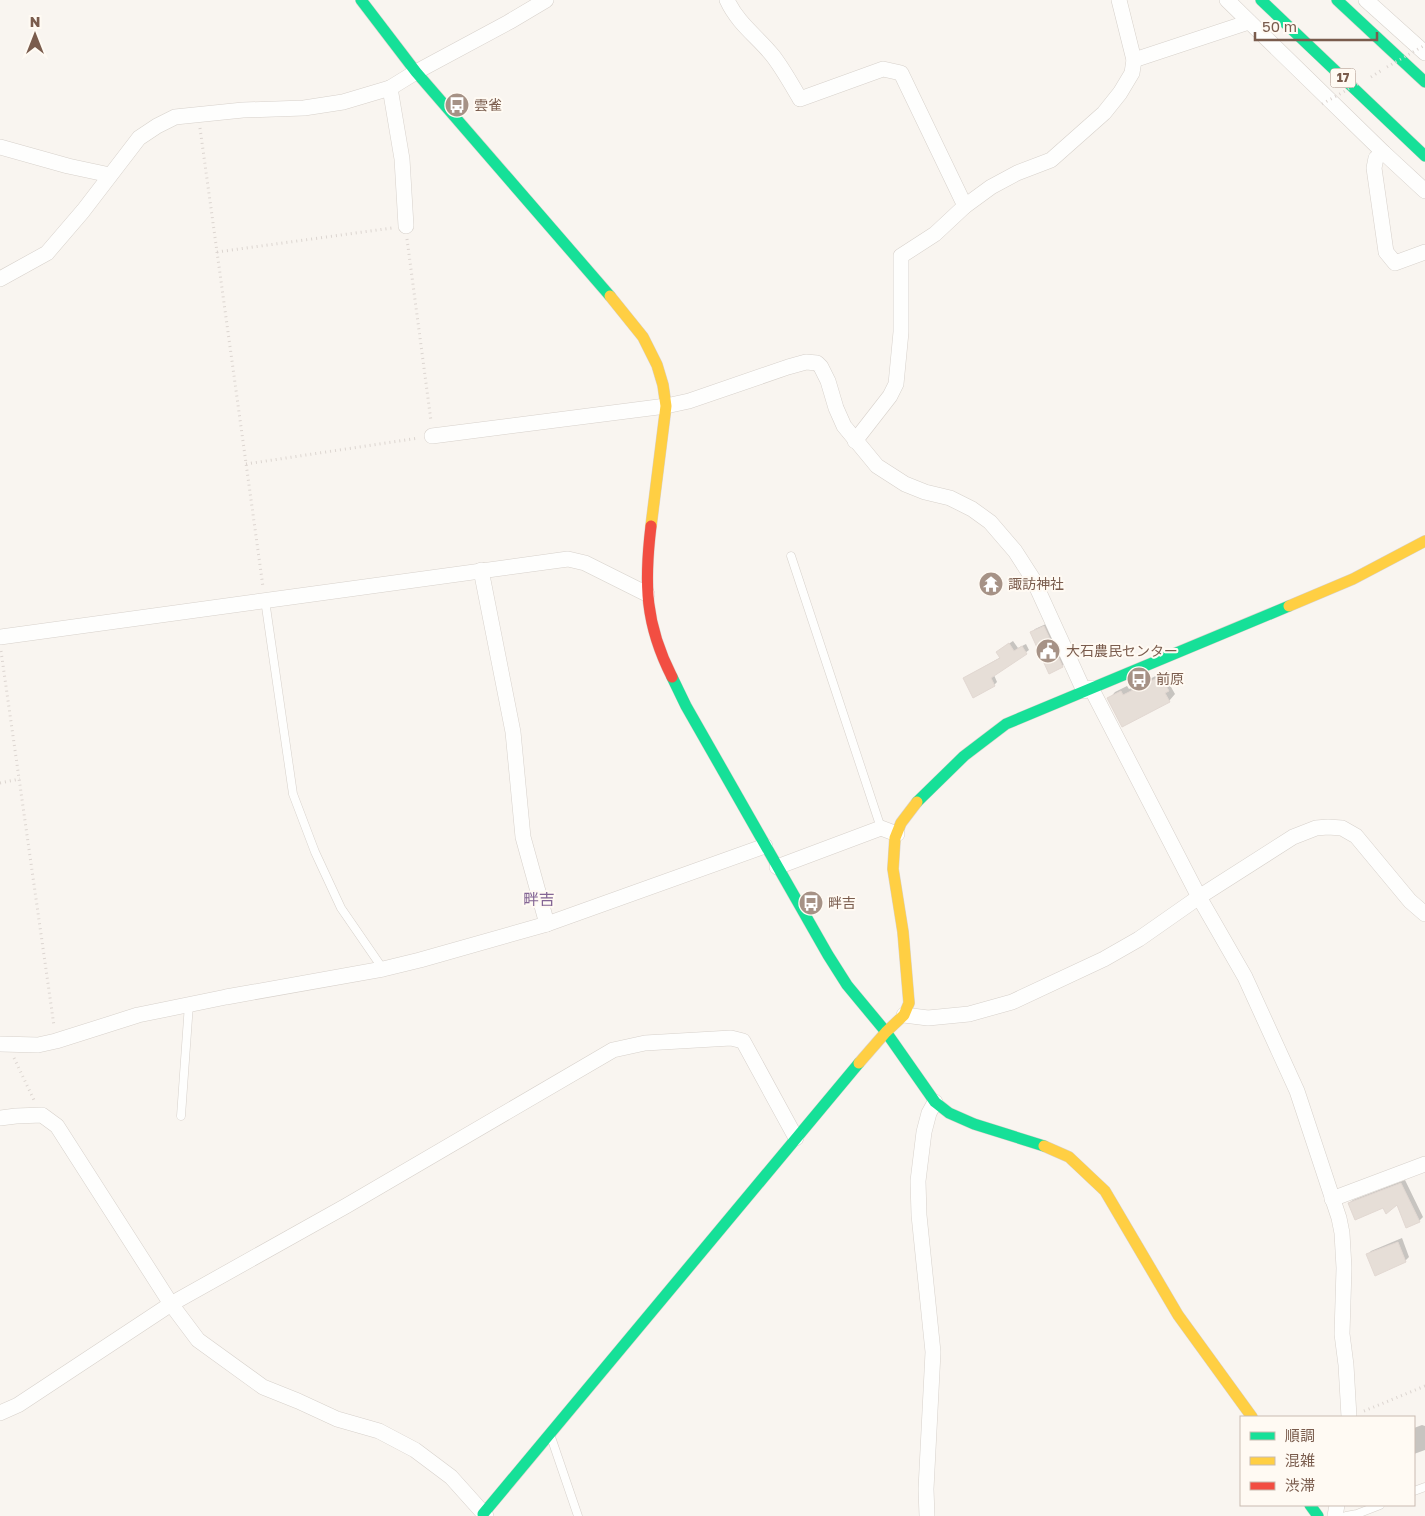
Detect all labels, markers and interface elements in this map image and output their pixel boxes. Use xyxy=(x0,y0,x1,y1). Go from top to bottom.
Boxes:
north arrow xyxy=(10,10,60,60)
scale bar xyxy=(1255,10,1378,42)
text: N xyxy=(30,13,40,30)
text: 50 m xyxy=(1262,17,1297,35)
road number: 17 xyxy=(1330,68,1356,88)
bus stop icon: 雲雀 xyxy=(444,92,470,118)
place label: 雲雀 xyxy=(474,96,502,113)
temple icon: 諏訪神社 xyxy=(978,571,1004,597)
place label: 諏訪神社 xyxy=(1008,575,1064,592)
public building icon: 大石農民センター xyxy=(1035,638,1061,664)
place label: 大石農民センター xyxy=(1066,642,1178,659)
bus stop icon: 前原 xyxy=(1126,666,1152,692)
place label: 前原 xyxy=(1156,670,1184,687)
district label: 畔吉 xyxy=(523,889,555,909)
bus stop icon: 畔吉 xyxy=(798,890,824,916)
place label: 畔吉 xyxy=(828,894,856,911)
legend xyxy=(1240,1416,1415,1506)
text: 順調 xyxy=(1285,1426,1315,1444)
text: 混雑 xyxy=(1285,1451,1315,1469)
text: 渋滞 xyxy=(1285,1476,1315,1494)

